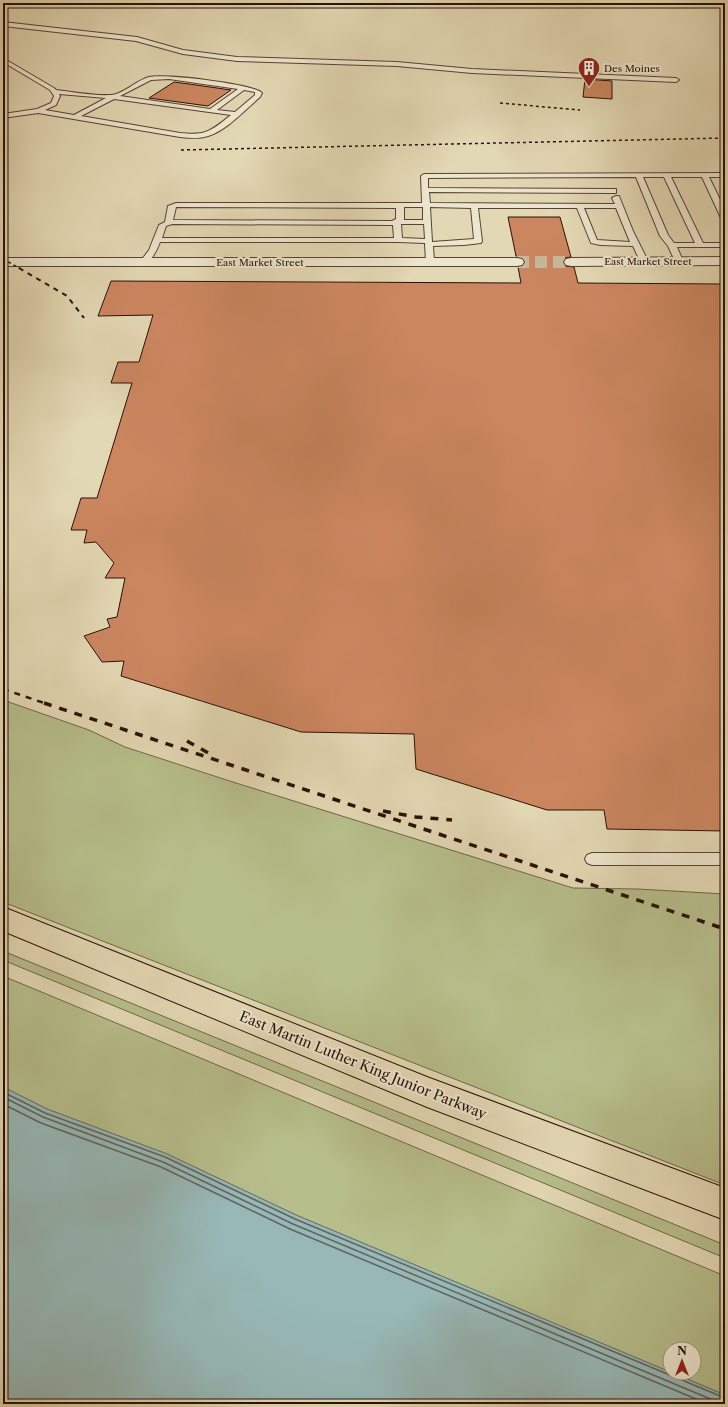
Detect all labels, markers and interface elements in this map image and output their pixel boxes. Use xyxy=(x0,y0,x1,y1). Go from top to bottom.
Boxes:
building icon: Des Moines xyxy=(576,55,602,88)
place label: Des Moines xyxy=(604,62,660,75)
street label: East Market Street xyxy=(604,255,692,268)
street label: East Market Street xyxy=(216,256,304,269)
street label: East Martin Luther King Junior Parkway xyxy=(237,1007,489,1123)
north arrow xyxy=(662,1341,702,1381)
text: N xyxy=(677,1344,687,1358)

